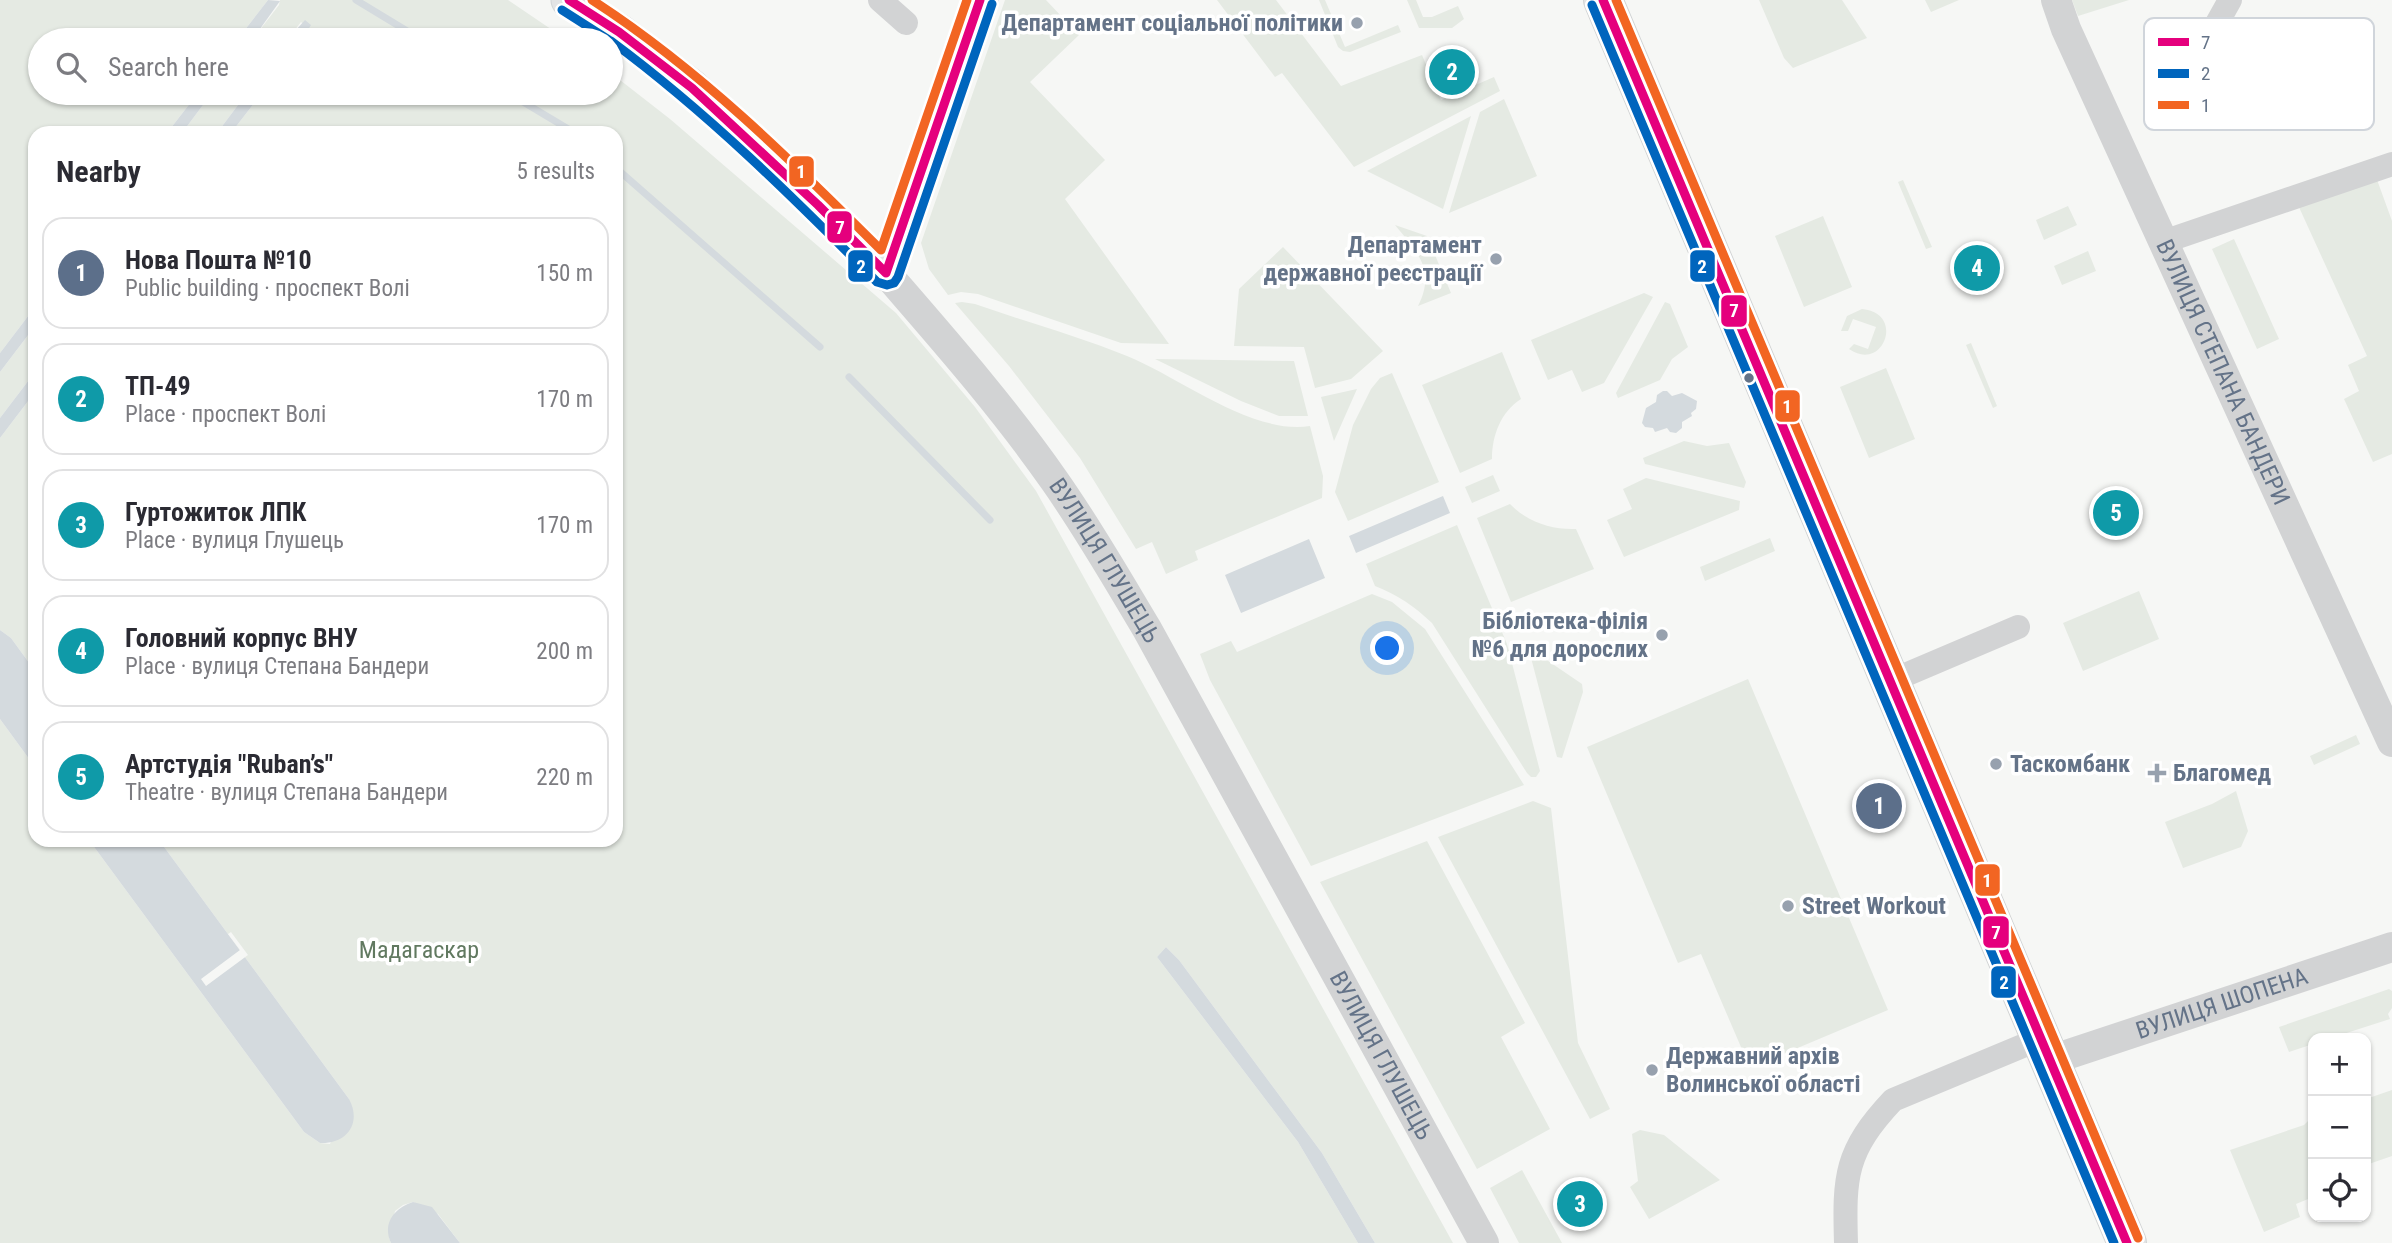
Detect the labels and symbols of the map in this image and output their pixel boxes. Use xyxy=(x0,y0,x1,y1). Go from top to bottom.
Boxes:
place label: Департамент соціальної політики xyxy=(1002,9,1343,37)
marker: Департамент соціальної політики xyxy=(1349,15,1365,31)
legend xyxy=(2144,18,2374,130)
text: 7 xyxy=(2201,31,2210,54)
pin: 2 xyxy=(1429,46,1475,98)
text: 2 xyxy=(2201,62,2210,85)
text: 1 xyxy=(2201,94,2210,117)
line badge: 1 xyxy=(788,155,815,188)
text: 1 xyxy=(796,160,806,183)
line badge: 7 xyxy=(826,210,853,244)
text: 7 xyxy=(835,216,845,239)
place label: Департамент державної реєстрації xyxy=(1264,231,1484,287)
street label: ВУЛИЦЯ СТЕПАНА БАНДЕРИ xyxy=(2150,235,2296,509)
pin: 4 xyxy=(1954,242,2000,294)
line badge: 2 xyxy=(847,249,874,283)
line badge: 2 xyxy=(1689,249,1716,283)
marker: Департамент державної реєстрації xyxy=(1488,251,1504,267)
text: 2 xyxy=(856,255,866,278)
text: 2 xyxy=(1697,255,1707,278)
line badge: 7 xyxy=(1720,294,1748,328)
text: 7 xyxy=(1729,299,1739,322)
unlabelled marker xyxy=(1742,371,1756,385)
line badge: 1 xyxy=(1774,389,1801,423)
text: 1 xyxy=(1782,395,1792,418)
street label: ВУЛИЦЯ ГЛУШЕЦЬ xyxy=(1043,473,1166,648)
pin: 5 xyxy=(2093,487,2139,539)
place label: Бібліотека-філія №6 для дорослих xyxy=(1471,607,1648,663)
marker: Бібліотека-філія №6 для дорослих xyxy=(1654,627,1670,643)
your location xyxy=(1370,631,1404,665)
place label: Таскомбанк xyxy=(2010,750,2130,778)
marker: Таскомбанк xyxy=(1988,756,2004,772)
place label: Благомед xyxy=(2173,759,2271,787)
marker: Благомед xyxy=(2147,763,2167,783)
pin: 1 xyxy=(1856,780,1902,832)
line badge: 1 xyxy=(1974,863,2001,897)
text: 1 xyxy=(1982,869,1992,892)
place label: Street Workout xyxy=(1802,892,1946,920)
marker: Street Workout xyxy=(1780,898,1796,914)
line badge: 7 xyxy=(1982,915,2010,949)
text: 7 xyxy=(1991,921,2001,944)
park label: Мадагаскар xyxy=(359,936,479,964)
street label: ВУЛИЦЯ ШОПЕНА xyxy=(2132,962,2312,1045)
line badge: 2 xyxy=(1990,965,2017,999)
street label: ВУЛИЦЯ ГЛУШЕЦЬ xyxy=(1324,966,1439,1145)
text: 2 xyxy=(1999,971,2009,994)
place label: Державний архів Волинської області xyxy=(1666,1042,1861,1098)
marker: Державний архів Волинської області xyxy=(1644,1062,1660,1078)
pin: 3 xyxy=(1557,1178,1603,1230)

